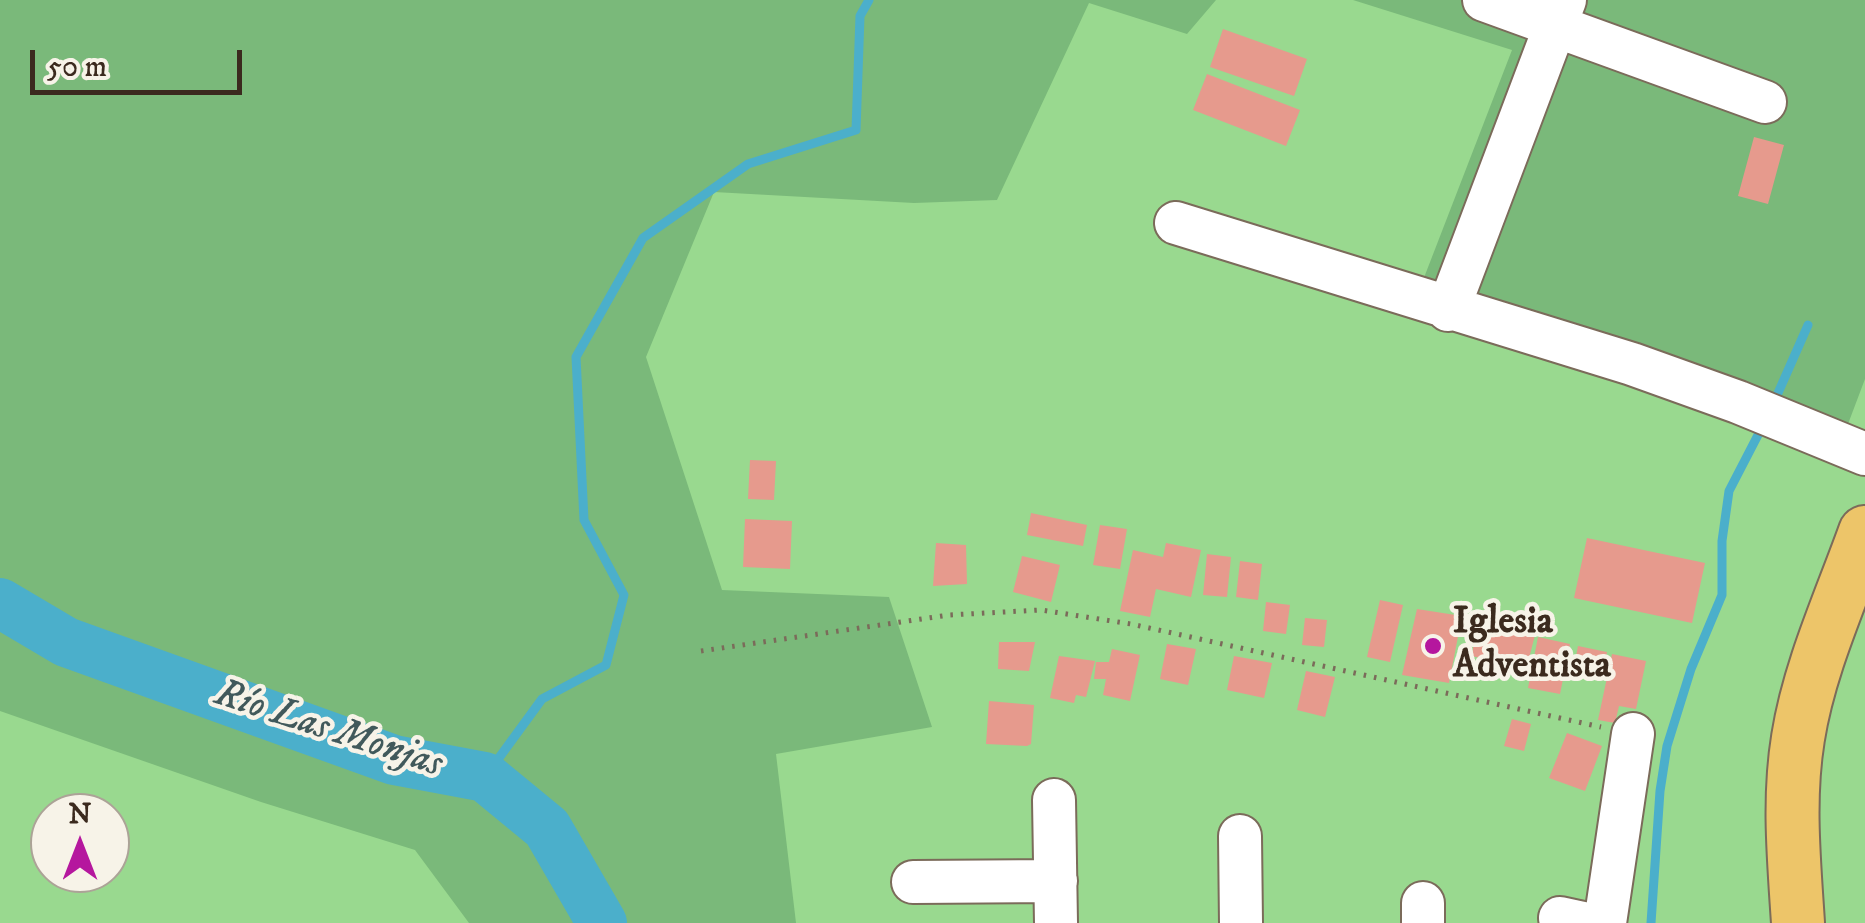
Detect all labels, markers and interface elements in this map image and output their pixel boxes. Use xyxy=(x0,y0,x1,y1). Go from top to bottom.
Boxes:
scale bar xyxy=(35,30,248,92)
text: 50 m xyxy=(47,49,107,86)
place label: Iglesia Adventista xyxy=(1453,601,1611,690)
marker: Iglesia Adventista xyxy=(1422,635,1444,657)
water label: Río Las Monjas xyxy=(208,672,448,790)
north arrow xyxy=(30,793,130,893)
text: N xyxy=(69,797,91,832)

